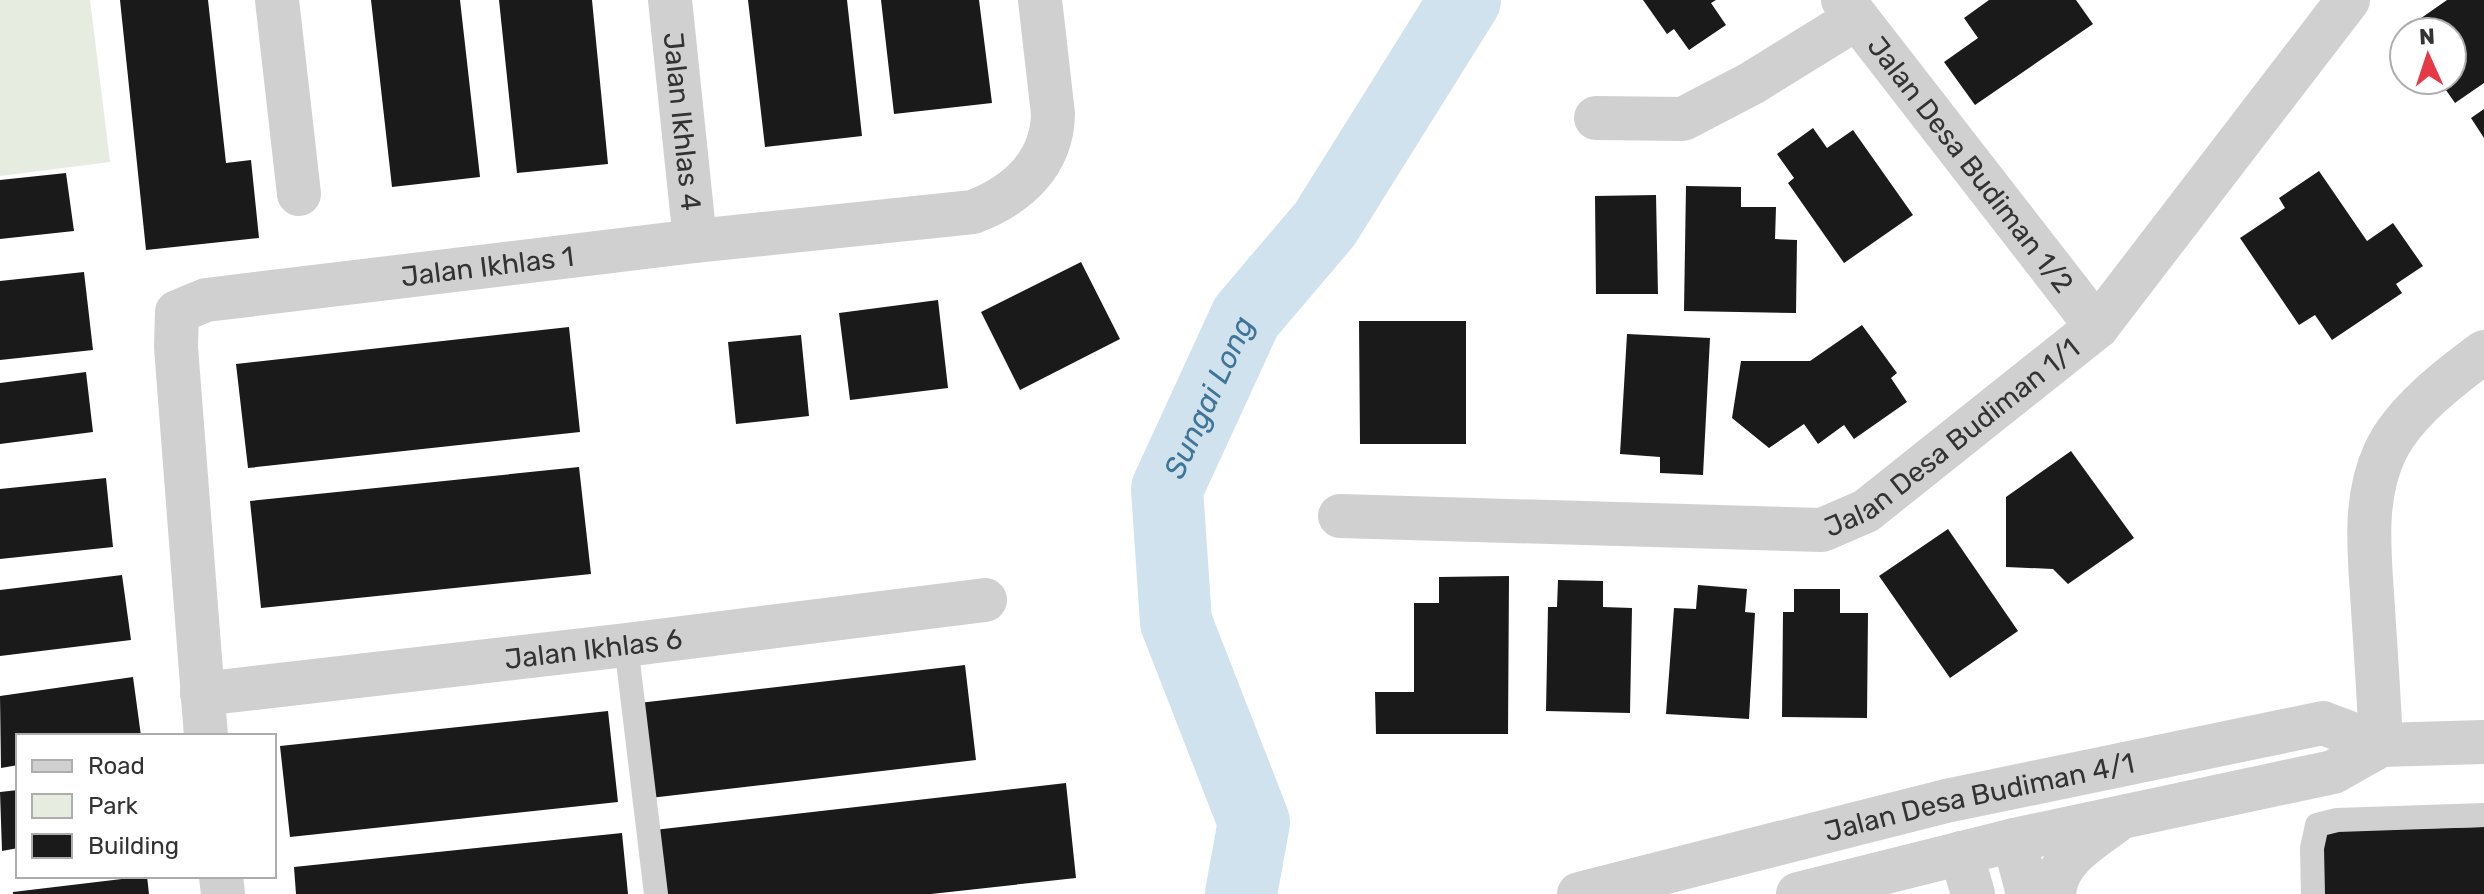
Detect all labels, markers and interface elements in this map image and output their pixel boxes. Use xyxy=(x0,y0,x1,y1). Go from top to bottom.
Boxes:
north arrow xyxy=(2388,16,2468,96)
text: N xyxy=(2418,23,2436,50)
street label: Jalan Desa Budiman 1/2 xyxy=(1861,30,2080,299)
street label: Jalan Ikhlas 4 xyxy=(657,31,708,212)
street label: Jalan Ikhlas 1 xyxy=(399,239,576,293)
water label: Sungai Long xyxy=(1156,311,1262,484)
street label: Jalan Desa Budiman 1/1 xyxy=(1819,331,2086,544)
street label: Jalan Ikhlas 6 xyxy=(503,622,684,675)
legend xyxy=(16,734,276,878)
street label: Jalan Desa Budiman 4/1 xyxy=(1821,746,2137,848)
text: Road xyxy=(88,752,145,780)
text: Park xyxy=(88,792,139,820)
text: Building xyxy=(88,832,179,860)

